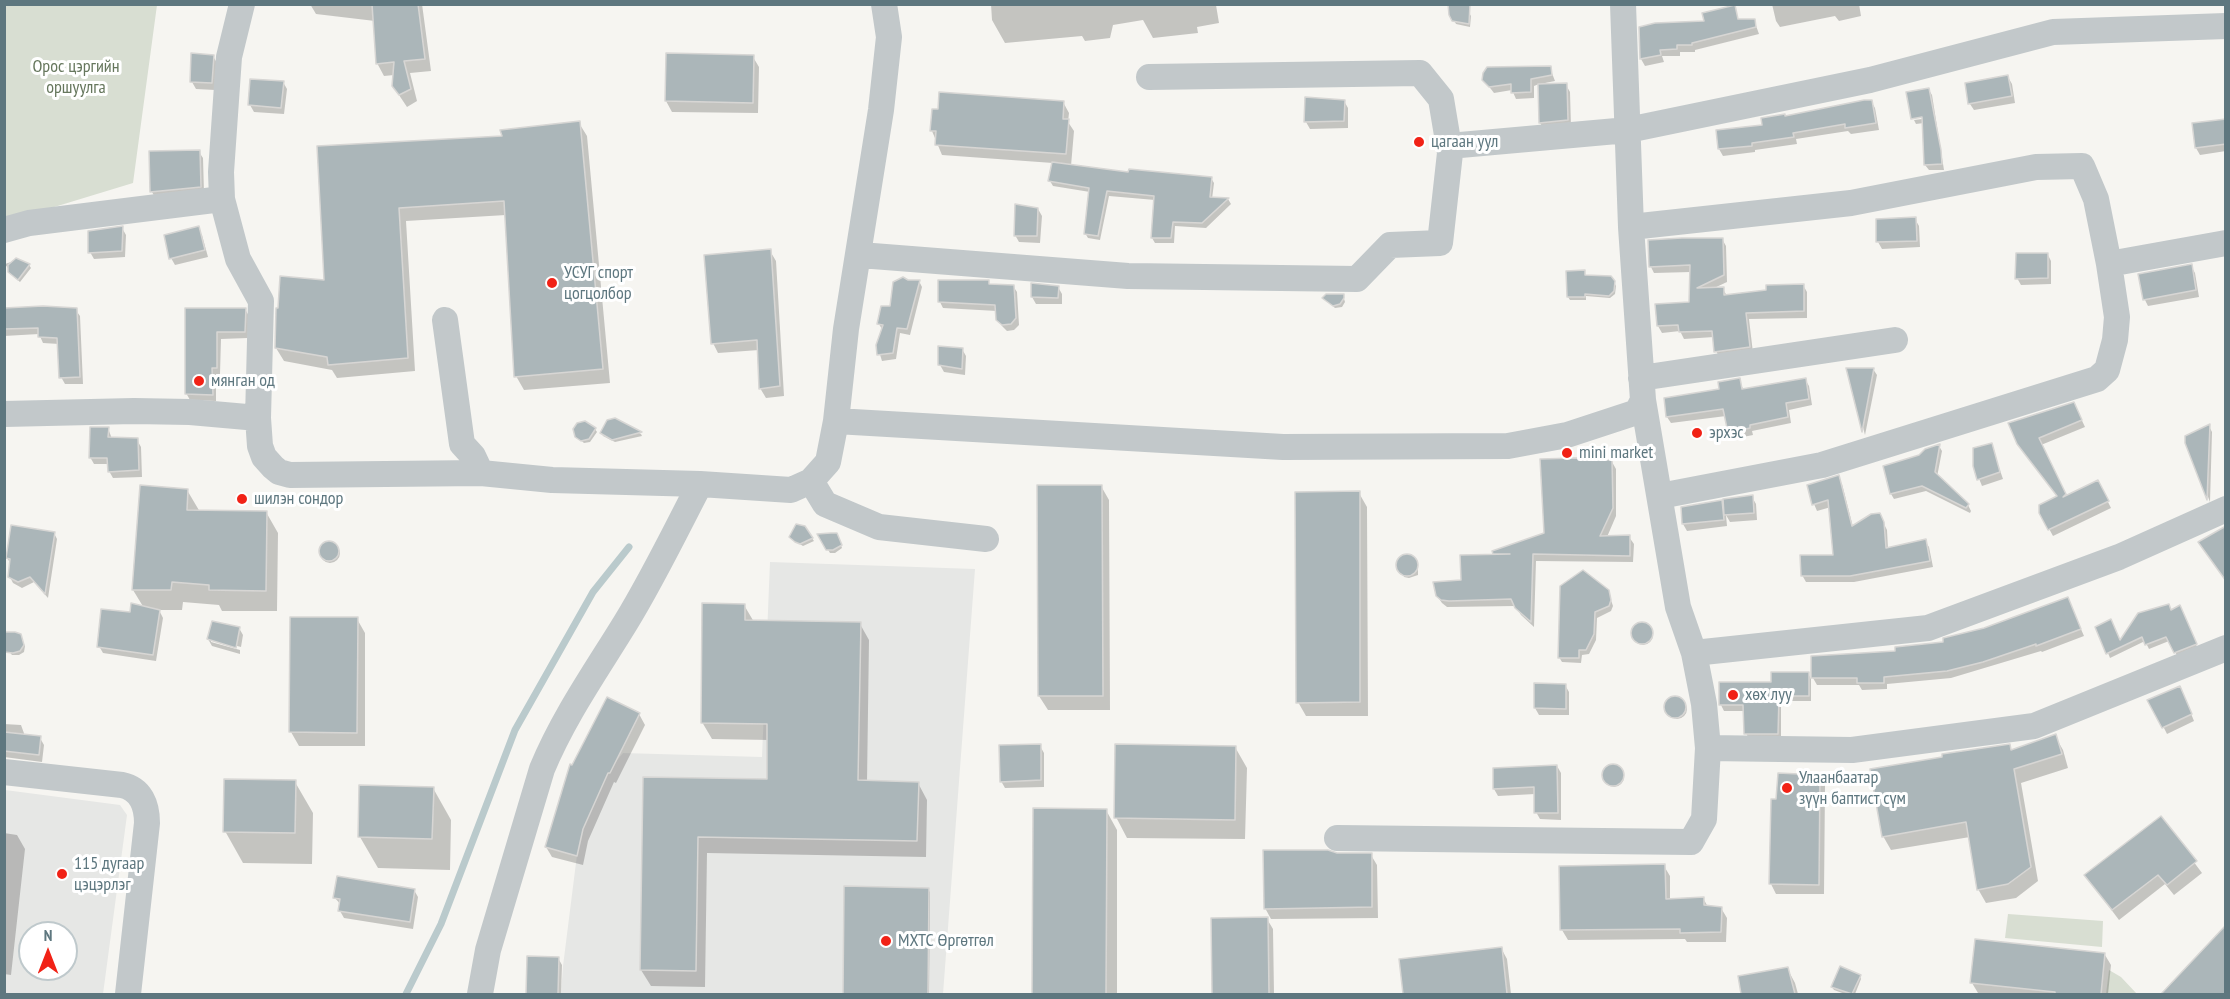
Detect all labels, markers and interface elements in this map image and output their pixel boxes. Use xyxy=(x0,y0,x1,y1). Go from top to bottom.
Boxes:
park label: Орос цэргийн оршуулга xyxy=(32,56,120,98)
place label: цагаан уул xyxy=(1431,131,1498,153)
marker: цагаан уул xyxy=(1412,135,1426,149)
place label: УСУГ спорт цогцолбор xyxy=(564,262,633,304)
marker: УСУГ спорт цогцолбор xyxy=(545,276,559,290)
place label: мянган од xyxy=(211,370,275,392)
marker: мянган од xyxy=(192,374,206,388)
place label: эрхэс xyxy=(1709,422,1744,444)
marker: эрхэс xyxy=(1690,426,1704,440)
place label: mini market xyxy=(1579,442,1653,464)
marker: mini market xyxy=(1560,446,1574,460)
place label: шилэн сондор xyxy=(254,488,343,510)
marker: шилэн сондор xyxy=(235,492,249,506)
place label: хөх луу xyxy=(1745,684,1792,706)
marker: хөх луу xyxy=(1726,688,1740,702)
place label: Улаанбаатар зүүн баптист сүм xyxy=(1799,767,1906,810)
marker: Улаанбаатар зүүн баптист сүм xyxy=(1780,781,1794,795)
place label: 115 дугаар цэцэрлэг xyxy=(74,853,144,896)
marker: 115 дугаар цэцэрлэг xyxy=(55,867,69,881)
north arrow xyxy=(18,921,78,981)
text: N xyxy=(44,925,52,945)
place label: МХТС Өргөтгөл xyxy=(898,930,994,952)
marker: МХТС Өргөтгөл xyxy=(879,934,893,948)

